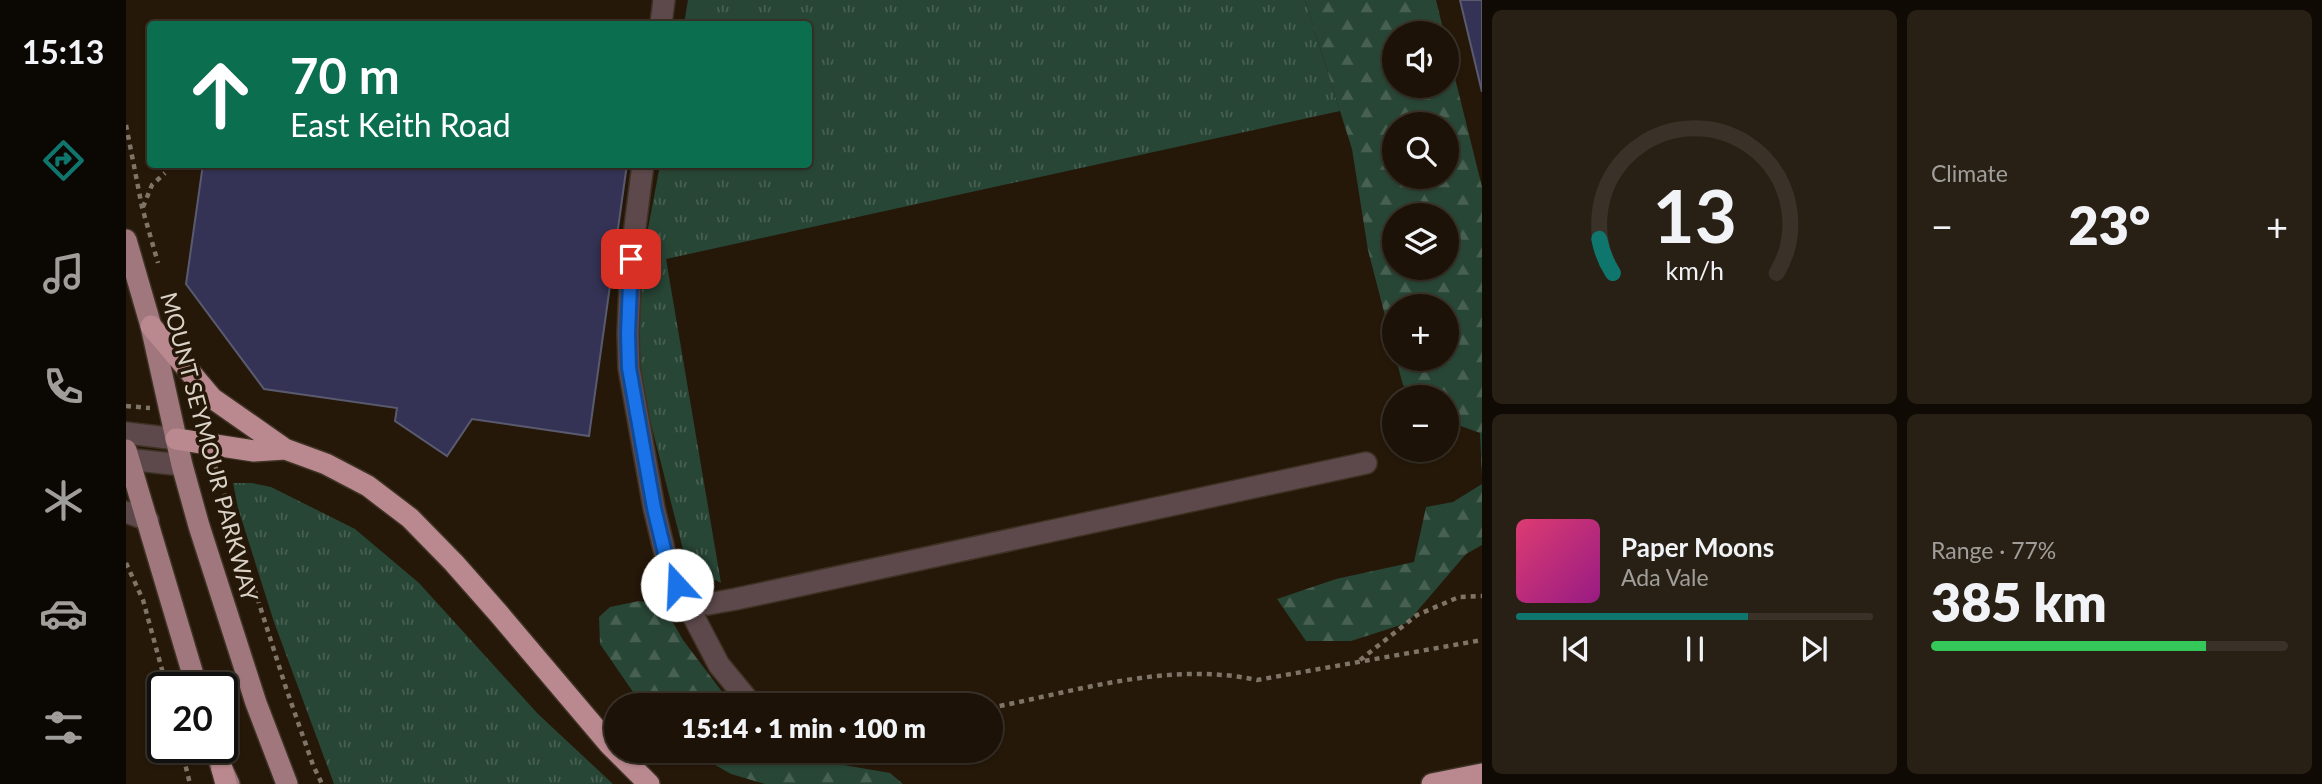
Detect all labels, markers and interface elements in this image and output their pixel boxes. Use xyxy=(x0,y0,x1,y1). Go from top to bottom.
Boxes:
map controls xyxy=(1382,21,1459,462)
button: sound xyxy=(1382,21,1459,98)
text: 15:13 xyxy=(22,32,104,71)
text: 70 m xyxy=(290,46,400,104)
icon: ahead xyxy=(175,49,266,140)
text: East Keith Road xyxy=(290,105,511,144)
button: search xyxy=(1382,112,1459,189)
icon: directions xyxy=(39,136,88,185)
text: Climate xyxy=(1931,159,2008,187)
text: 13 xyxy=(1652,171,1737,259)
text: 23° xyxy=(2069,194,2150,256)
button: layers xyxy=(1382,203,1459,280)
text: − xyxy=(1931,203,1953,249)
text: + xyxy=(2266,203,2288,249)
pin xyxy=(601,229,661,289)
icon: arrive xyxy=(612,240,650,278)
icon: music xyxy=(39,249,88,298)
text: km/h xyxy=(1665,255,1724,285)
street label: MOUNT SEYMOUR PARKWAY xyxy=(155,289,265,605)
button: + xyxy=(1382,294,1459,371)
icon: phone xyxy=(39,362,88,411)
button: − xyxy=(1382,385,1459,462)
icon: climate xyxy=(39,476,88,525)
text: Paper Moons xyxy=(1621,531,1774,563)
text: Range · 77% xyxy=(1931,536,2056,564)
position arrow xyxy=(640,548,714,622)
text: Ada Vale xyxy=(1621,563,1709,591)
text: 385 km xyxy=(1931,571,2107,633)
icon: car xyxy=(39,589,88,638)
icon: previous xyxy=(1557,630,1595,668)
icon: pause xyxy=(1676,630,1714,668)
icon: next xyxy=(1795,630,1833,668)
speed limit sign: 20 xyxy=(147,672,238,763)
icon: filters xyxy=(39,703,88,752)
text: 15:14 · 1 min · 100 m xyxy=(681,712,926,744)

